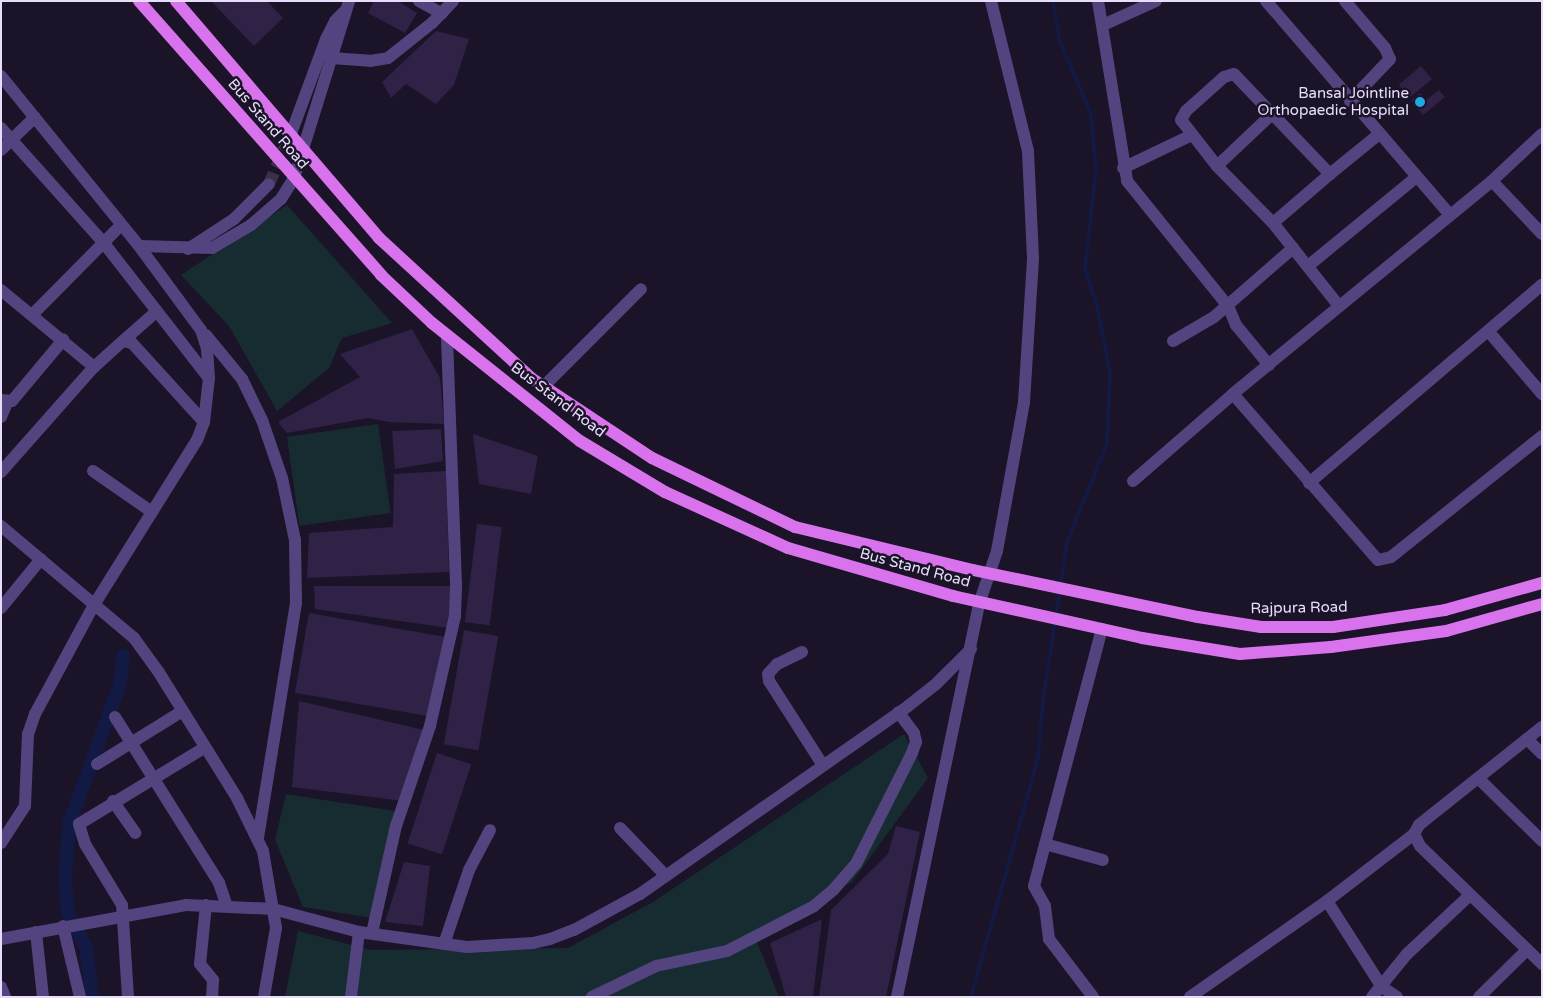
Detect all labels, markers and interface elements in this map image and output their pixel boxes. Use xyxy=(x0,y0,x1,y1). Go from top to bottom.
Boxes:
street label: Bus Stand Road xyxy=(224,75,312,173)
place label: Bansal Jointline Orthopaedic Hospital xyxy=(1257,84,1409,119)
marker: Bansal Jointline Orthopaedic Hospital xyxy=(1413,95,1427,109)
street label: Bus Stand Road xyxy=(507,359,609,441)
street label: Bus Stand Road xyxy=(858,545,972,591)
street label: Rajpura Road xyxy=(1250,598,1348,618)

